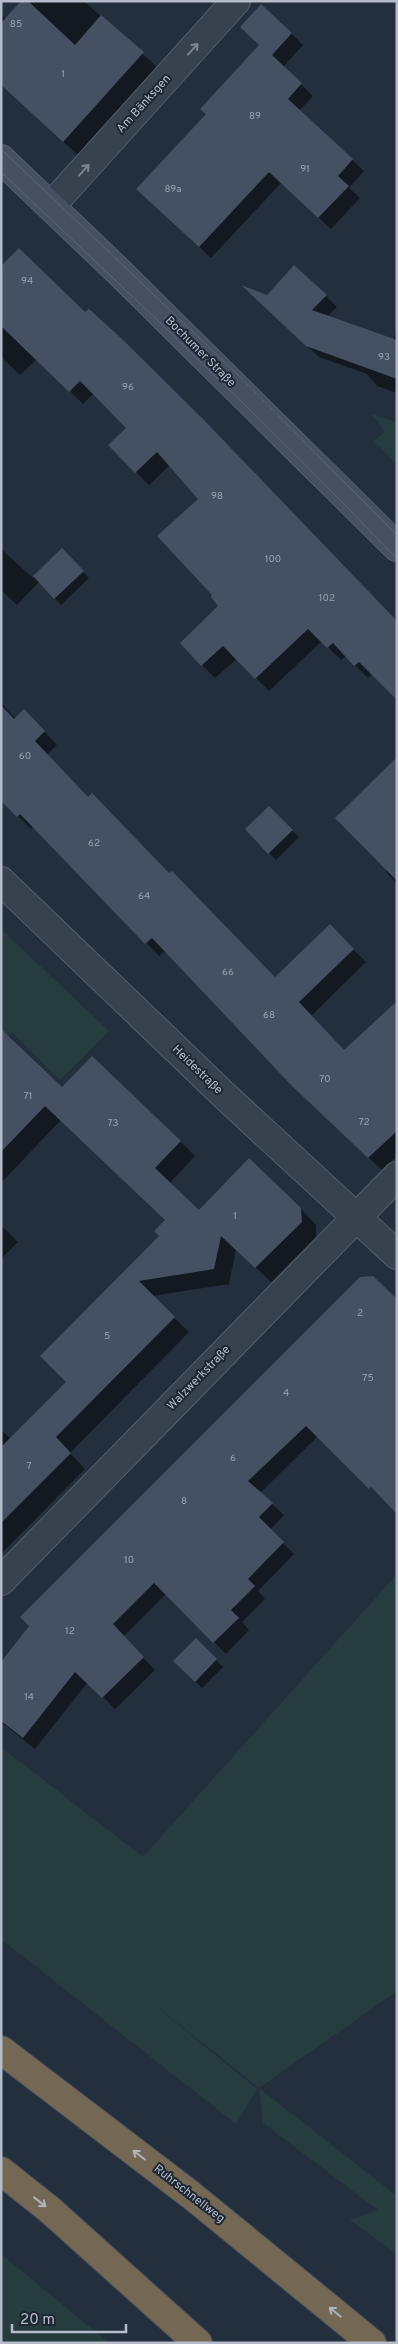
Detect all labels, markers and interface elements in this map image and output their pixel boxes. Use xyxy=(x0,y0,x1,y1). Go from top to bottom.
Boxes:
house number: 85 xyxy=(10,18,22,31)
one-way arrow xyxy=(187,43,198,56)
house number: 1 xyxy=(61,68,65,81)
street label: Am Bänksgen xyxy=(113,71,175,137)
house number: 89 xyxy=(249,110,261,123)
house number: 91 xyxy=(300,163,310,176)
one-way arrow xyxy=(78,164,90,177)
house number: 89a xyxy=(164,183,182,196)
house number: 94 xyxy=(21,275,33,288)
street label: Bochumer Straße xyxy=(161,313,239,391)
house number: 93 xyxy=(378,351,390,364)
house number: 96 xyxy=(122,381,134,394)
house number: 98 xyxy=(211,490,223,503)
house number: 100 xyxy=(265,553,281,566)
house number: 102 xyxy=(319,592,335,605)
house number: 60 xyxy=(19,750,31,763)
house number: 62 xyxy=(88,837,100,850)
house number: 64 xyxy=(138,890,150,903)
house number: 66 xyxy=(222,966,234,979)
house number: 68 xyxy=(263,1009,275,1022)
street label: Heidestraße xyxy=(168,1042,226,1098)
house number: 70 xyxy=(319,1073,331,1086)
house number: 71 xyxy=(23,1090,33,1103)
house number: 72 xyxy=(358,1116,370,1129)
house number: 73 xyxy=(107,1117,119,1130)
house number: 1 xyxy=(233,1210,237,1223)
house number: 2 xyxy=(357,1307,363,1320)
house number: 5 xyxy=(104,1330,110,1343)
street label: Walzwerkstraße xyxy=(164,1342,234,1414)
house number: 75 xyxy=(362,1372,374,1385)
house number: 4 xyxy=(283,1387,289,1400)
house number: 6 xyxy=(230,1452,236,1465)
house number: 7 xyxy=(26,1460,32,1473)
house number: 8 xyxy=(181,1495,187,1508)
house number: 10 xyxy=(124,1554,134,1567)
house number: 12 xyxy=(65,1625,75,1638)
house number: 14 xyxy=(24,1691,34,1704)
one-way arrow xyxy=(133,2149,146,2160)
street label: Ruhrschnellweg xyxy=(150,2161,228,2227)
one-way arrow xyxy=(33,2196,46,2207)
scale bar xyxy=(12,2302,126,2334)
one-way arrow xyxy=(328,2306,341,2317)
text: 20 m xyxy=(20,2311,55,2330)

